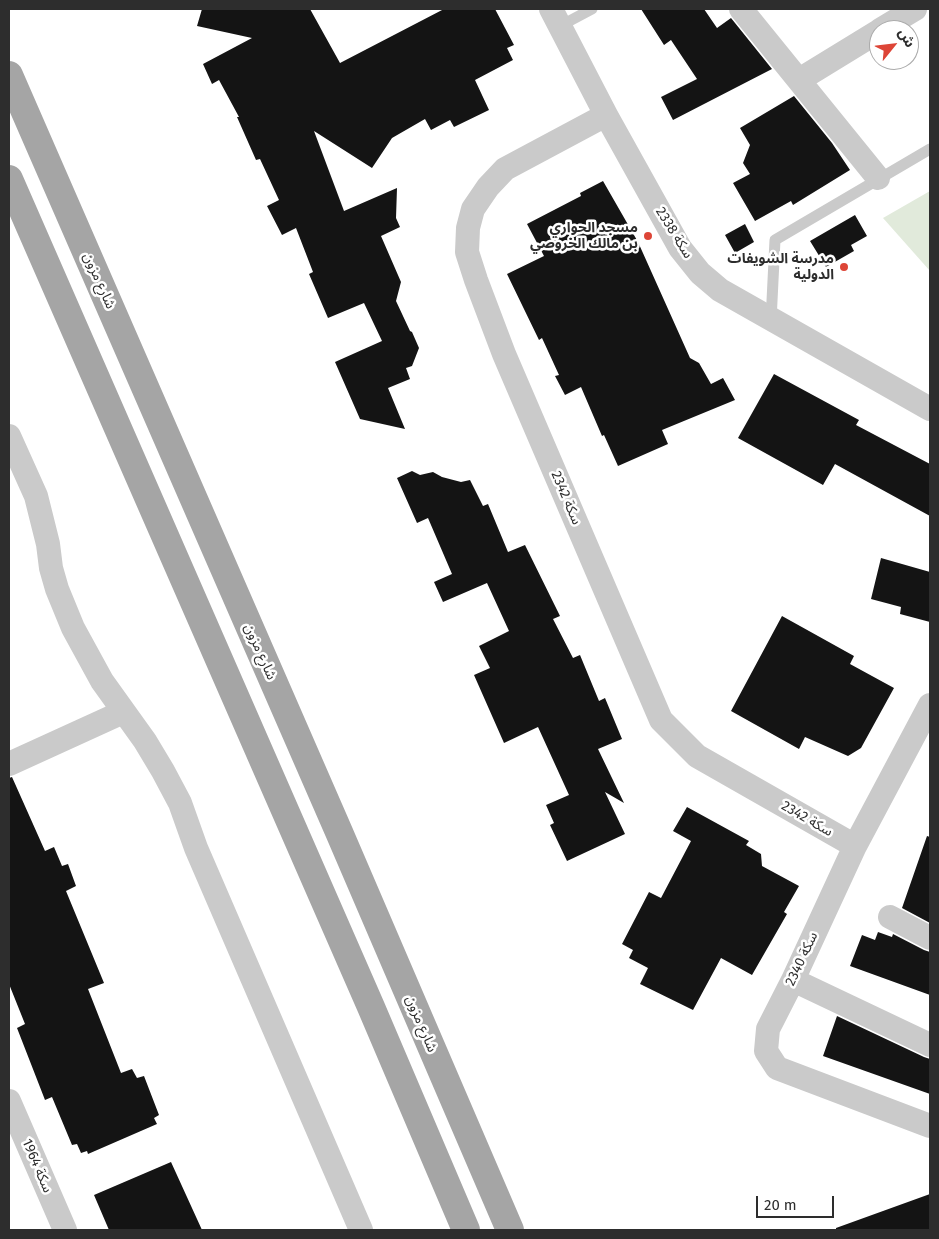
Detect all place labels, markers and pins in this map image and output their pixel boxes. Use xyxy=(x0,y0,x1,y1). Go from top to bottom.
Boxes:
place label: مسجد الحواري بن مالك الخروصي xyxy=(530,220,638,252)
marker: مسجد الحواري بن مالك الخروصي xyxy=(642,230,654,242)
place label: مدرسة الشويفات الدولية xyxy=(727,251,834,284)
marker: مدرسة الشويفات الدولية xyxy=(838,261,850,273)

